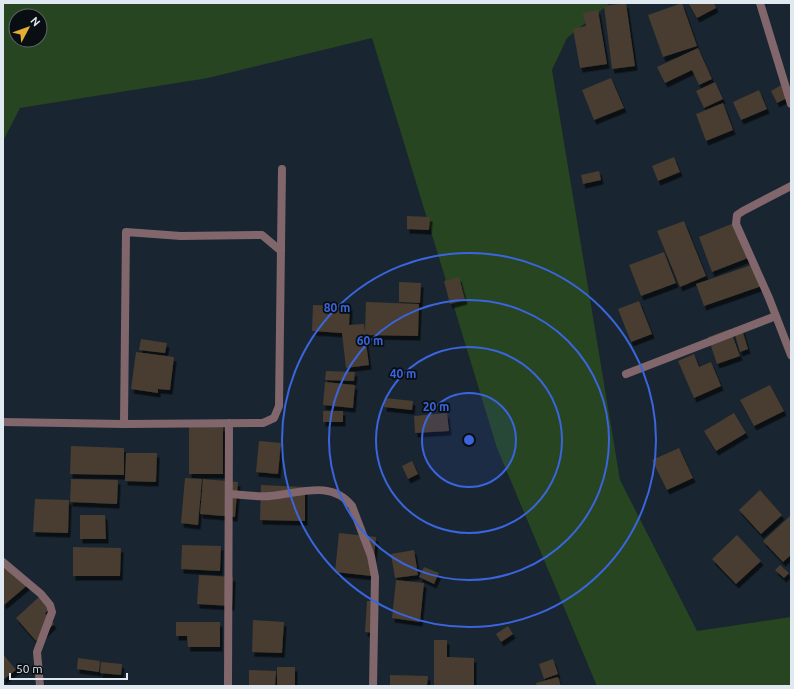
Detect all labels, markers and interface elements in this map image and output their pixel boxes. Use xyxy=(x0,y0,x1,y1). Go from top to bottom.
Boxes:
north arrow xyxy=(8,8,48,48)
text: N xyxy=(28,14,43,28)
text: 80 m xyxy=(324,301,350,314)
text: 60 m xyxy=(357,334,383,347)
text: 40 m xyxy=(390,367,416,380)
text: 20 m xyxy=(423,400,449,413)
centre of rings xyxy=(462,433,476,447)
scale bar xyxy=(10,655,127,681)
text: 50 m xyxy=(16,662,43,675)

